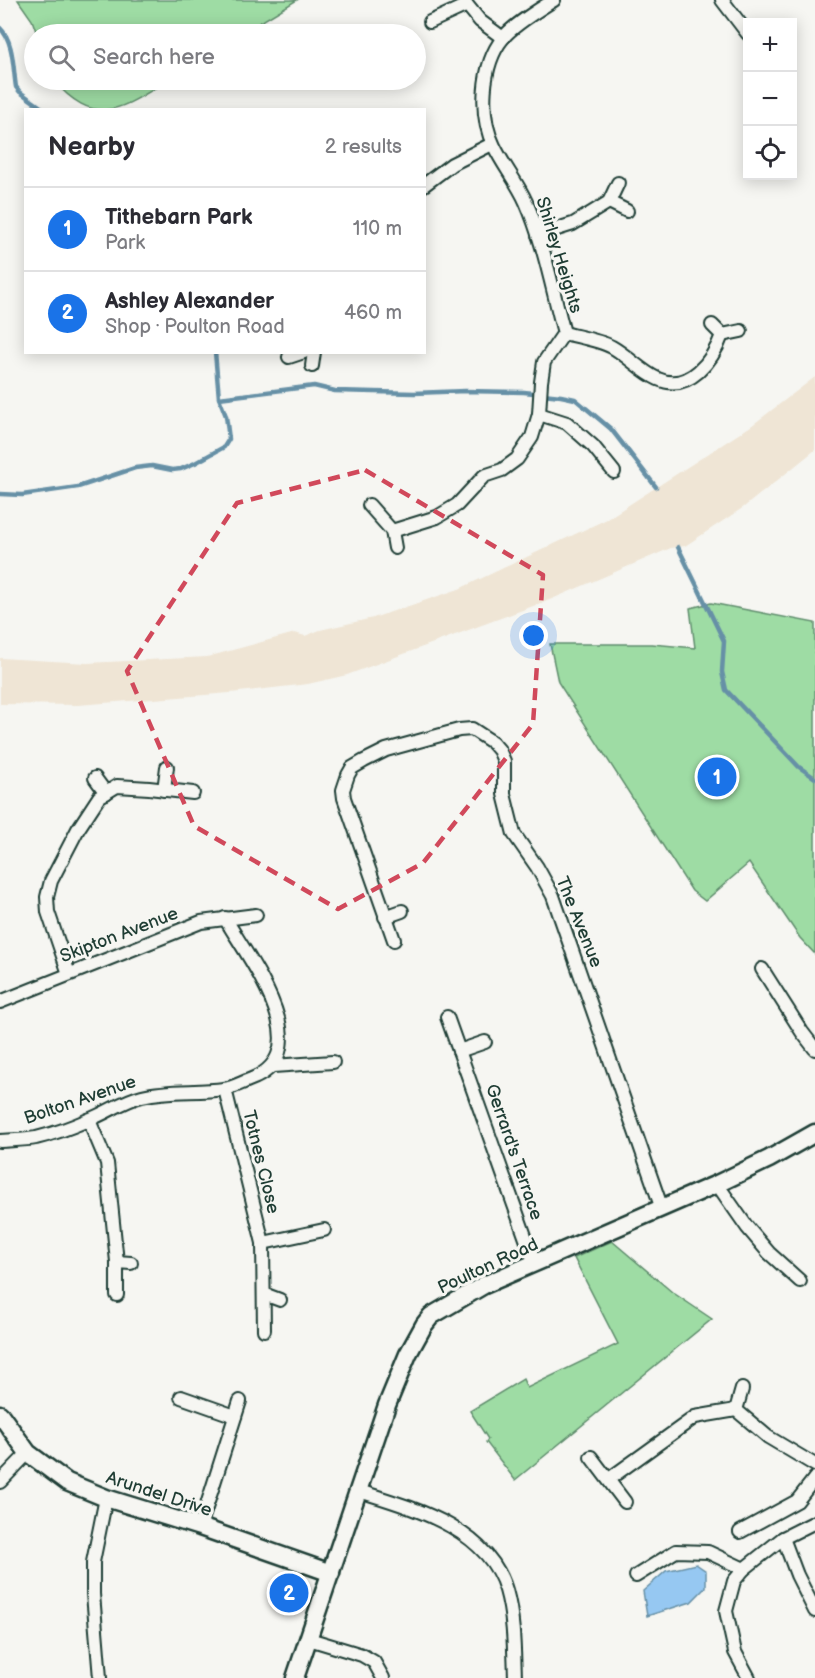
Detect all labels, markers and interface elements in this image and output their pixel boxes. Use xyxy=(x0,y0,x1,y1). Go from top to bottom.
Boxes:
map controls xyxy=(743,18,797,180)
button: + xyxy=(743,18,797,72)
search box xyxy=(24,24,426,90)
icon: search xyxy=(45,41,78,74)
text: Search here xyxy=(93,44,215,71)
button: − xyxy=(743,72,797,126)
button: locate xyxy=(743,126,797,180)
text: Nearby xyxy=(48,132,135,163)
text: 2 results xyxy=(325,135,402,159)
street label: Shirley Heights xyxy=(531,194,587,316)
text: Tithebarn Park xyxy=(105,204,252,231)
text: 1 xyxy=(63,217,72,241)
text: 110 m xyxy=(353,217,402,241)
text: Park xyxy=(105,231,145,255)
text: Ashley Alexander xyxy=(105,288,274,315)
text: 2 xyxy=(62,301,73,325)
text: 460 m xyxy=(344,301,402,325)
text: Shop · Poulton Road xyxy=(105,315,285,339)
your location xyxy=(519,621,548,650)
pin: 1 xyxy=(698,754,736,800)
street label: The Avenue xyxy=(551,873,607,971)
street label: Skipton Avenue xyxy=(57,903,181,967)
street label: Bolton Avenue xyxy=(21,1071,139,1129)
street label: Gerrard's Terrace xyxy=(481,1081,547,1223)
street label: Totnes Close xyxy=(238,1108,284,1216)
street label: Poulton Road xyxy=(434,1234,542,1298)
street label: Arundel Drive xyxy=(104,1467,215,1521)
pin: 2 xyxy=(270,1570,308,1616)

